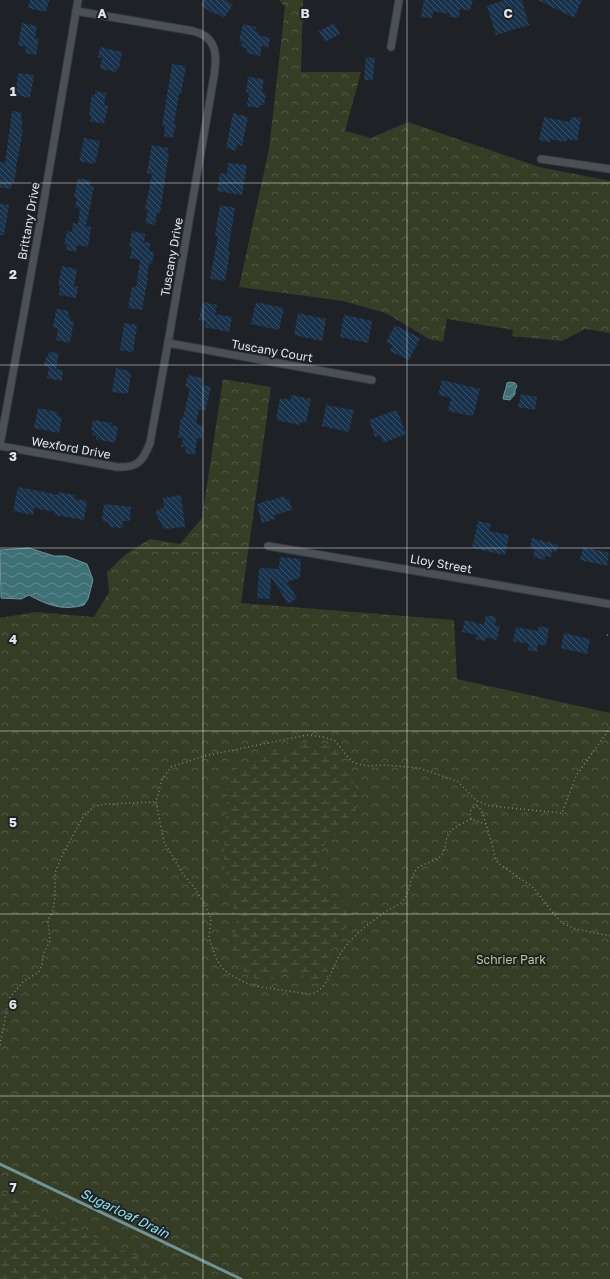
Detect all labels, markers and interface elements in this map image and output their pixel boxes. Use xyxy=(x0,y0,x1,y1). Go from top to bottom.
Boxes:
text: A xyxy=(97,5,107,21)
text: B xyxy=(300,5,310,21)
text: C xyxy=(503,5,513,21)
text: 1 xyxy=(10,83,17,99)
street label: Brittany Drive xyxy=(14,181,43,261)
street label: Tuscany Drive xyxy=(157,216,186,298)
text: 2 xyxy=(9,266,17,282)
street label: Tuscany Court xyxy=(230,336,314,365)
street label: Wexford Drive xyxy=(30,433,112,462)
text: 3 xyxy=(9,448,17,464)
street label: Lloy Street xyxy=(409,551,473,576)
text: 4 xyxy=(9,631,17,647)
text: 5 xyxy=(9,814,17,830)
park label: Schrier Park xyxy=(476,952,546,967)
text: 6 xyxy=(9,996,17,1012)
text: 7 xyxy=(9,1179,17,1195)
water label: Sugarloaf Drain xyxy=(78,1185,173,1242)

